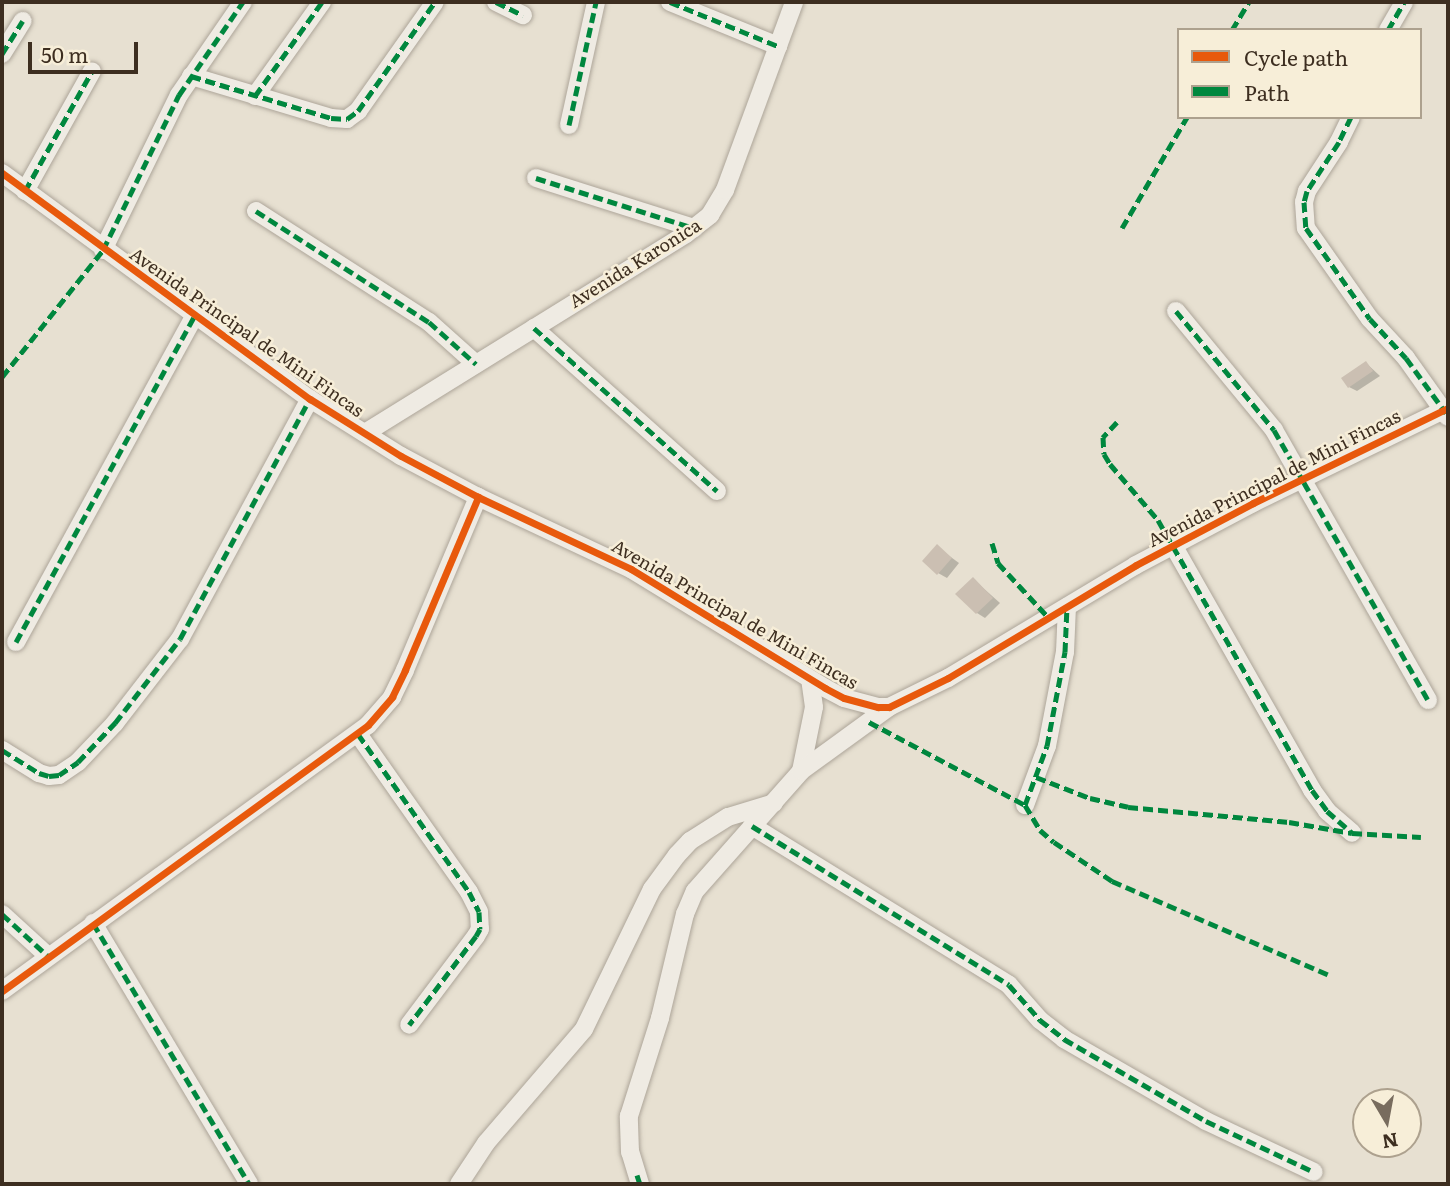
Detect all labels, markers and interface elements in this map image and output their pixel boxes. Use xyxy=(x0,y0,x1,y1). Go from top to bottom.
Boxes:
scale bar xyxy=(32,28,142,72)
legend xyxy=(1177,28,1422,119)
text: 50 m xyxy=(41,38,88,69)
text: Cycle path xyxy=(1244,41,1348,72)
text: Path xyxy=(1244,76,1290,107)
street label: Avenida Karonica xyxy=(565,214,705,312)
street label: Avenida Principal de Mini Fincas xyxy=(126,243,368,421)
street label: Avenida Principal de Mini Fincas xyxy=(1144,405,1404,551)
street label: Avenida Principal de Mini Fincas xyxy=(608,535,862,693)
north arrow xyxy=(1352,1088,1422,1158)
text: N xyxy=(1380,1127,1401,1157)

